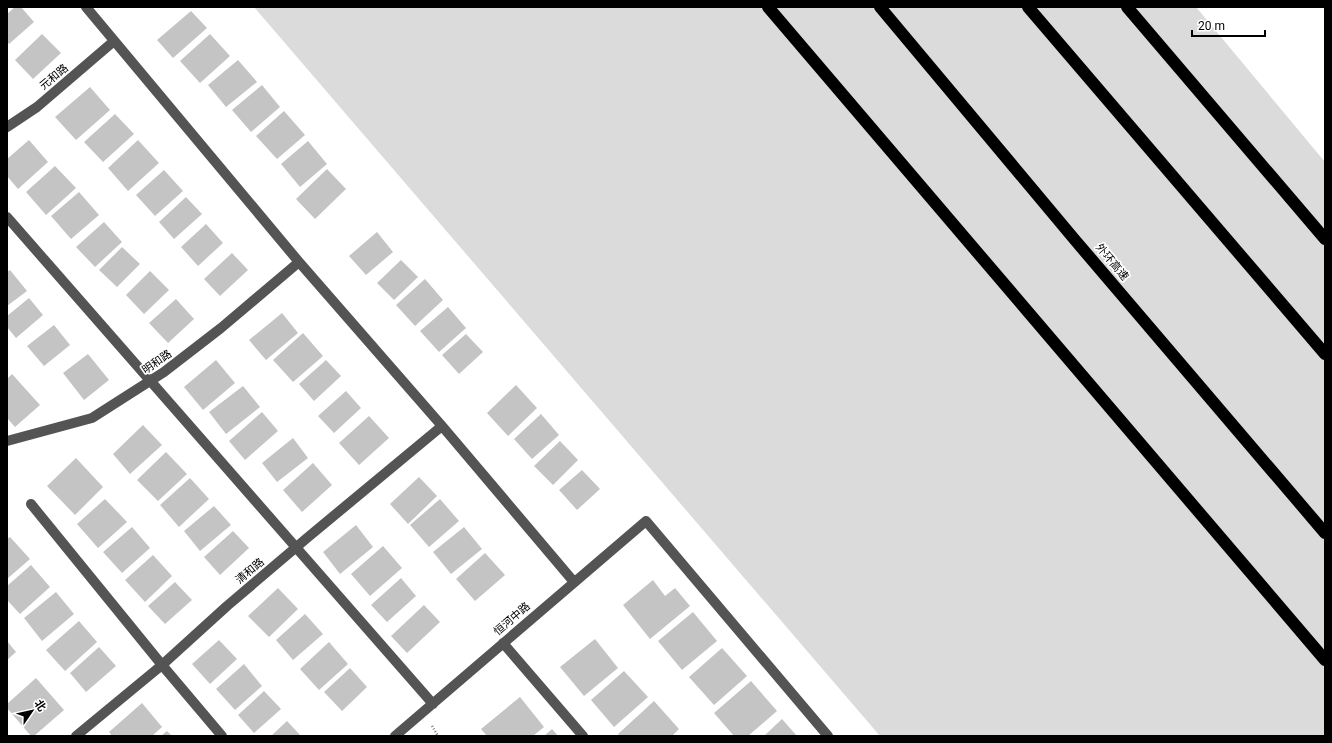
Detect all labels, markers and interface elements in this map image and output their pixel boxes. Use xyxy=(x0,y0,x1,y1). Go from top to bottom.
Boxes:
scale bar xyxy=(1192,12,1265,38)
text: 20 m xyxy=(1198,19,1225,33)
street label: 元和路 xyxy=(37,61,71,93)
street label: 外环高速 xyxy=(1093,241,1131,283)
street label: 明和路 xyxy=(140,347,174,377)
street label: 清和路 xyxy=(233,555,267,587)
street label: 恒河中路 xyxy=(491,600,533,638)
north arrow xyxy=(12,691,52,731)
text: 北 xyxy=(31,697,48,714)

